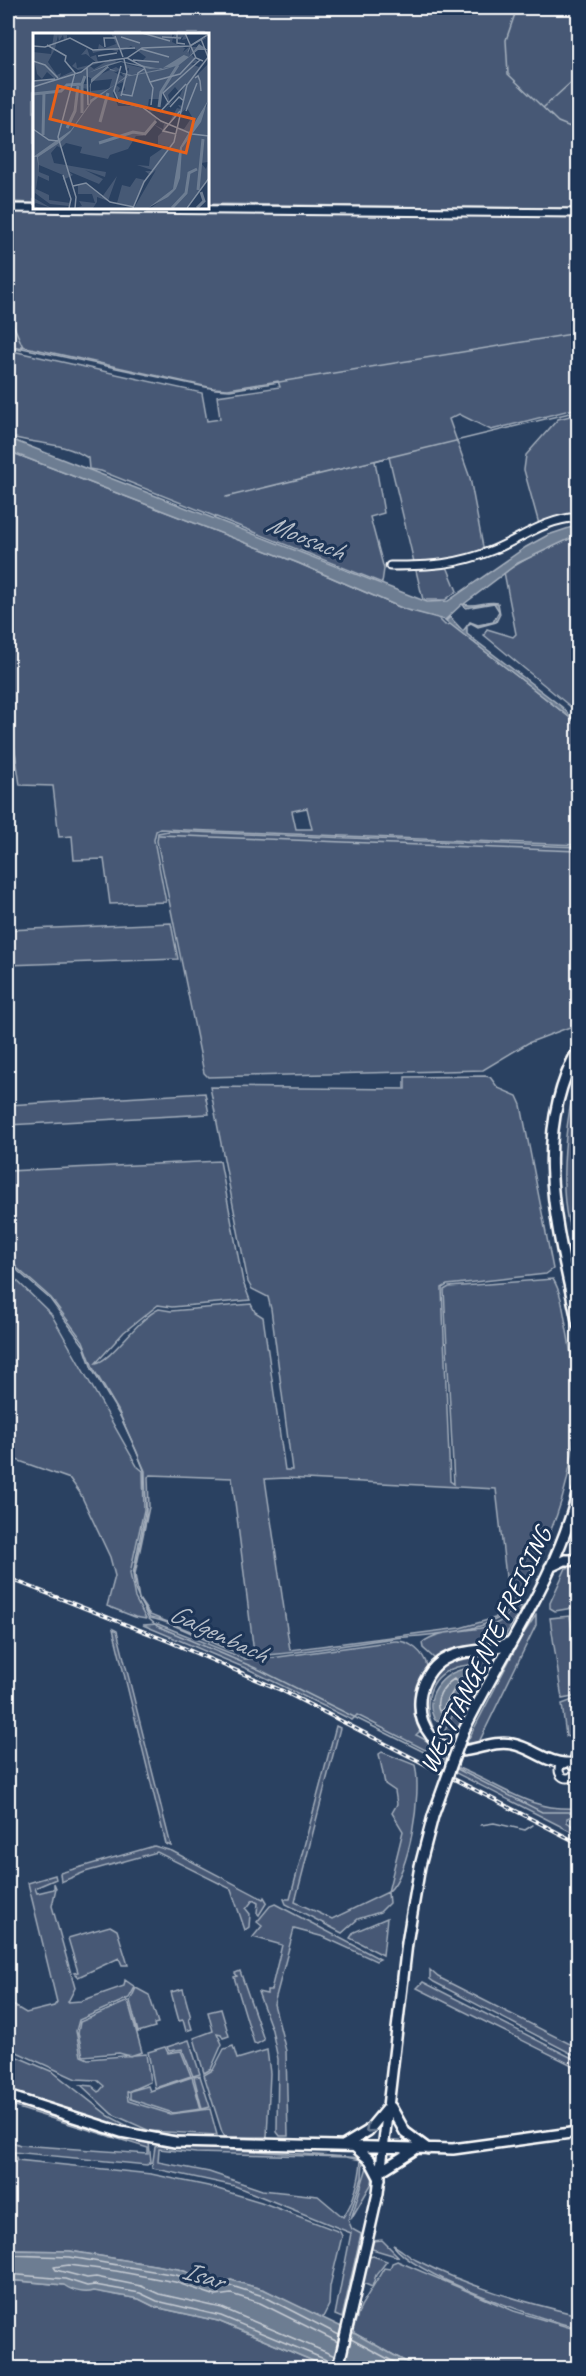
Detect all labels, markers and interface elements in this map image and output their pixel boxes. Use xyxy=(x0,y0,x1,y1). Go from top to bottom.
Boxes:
inset map xyxy=(33,33,208,208)
water label: Moosach xyxy=(262,506,351,568)
street label: WESTTANGENTE FREISING xyxy=(412,1519,561,1778)
water label: Galgenbach xyxy=(164,1595,275,1671)
one-way arrow xyxy=(365,2122,376,2133)
water label: Isar xyxy=(178,2253,232,2299)

